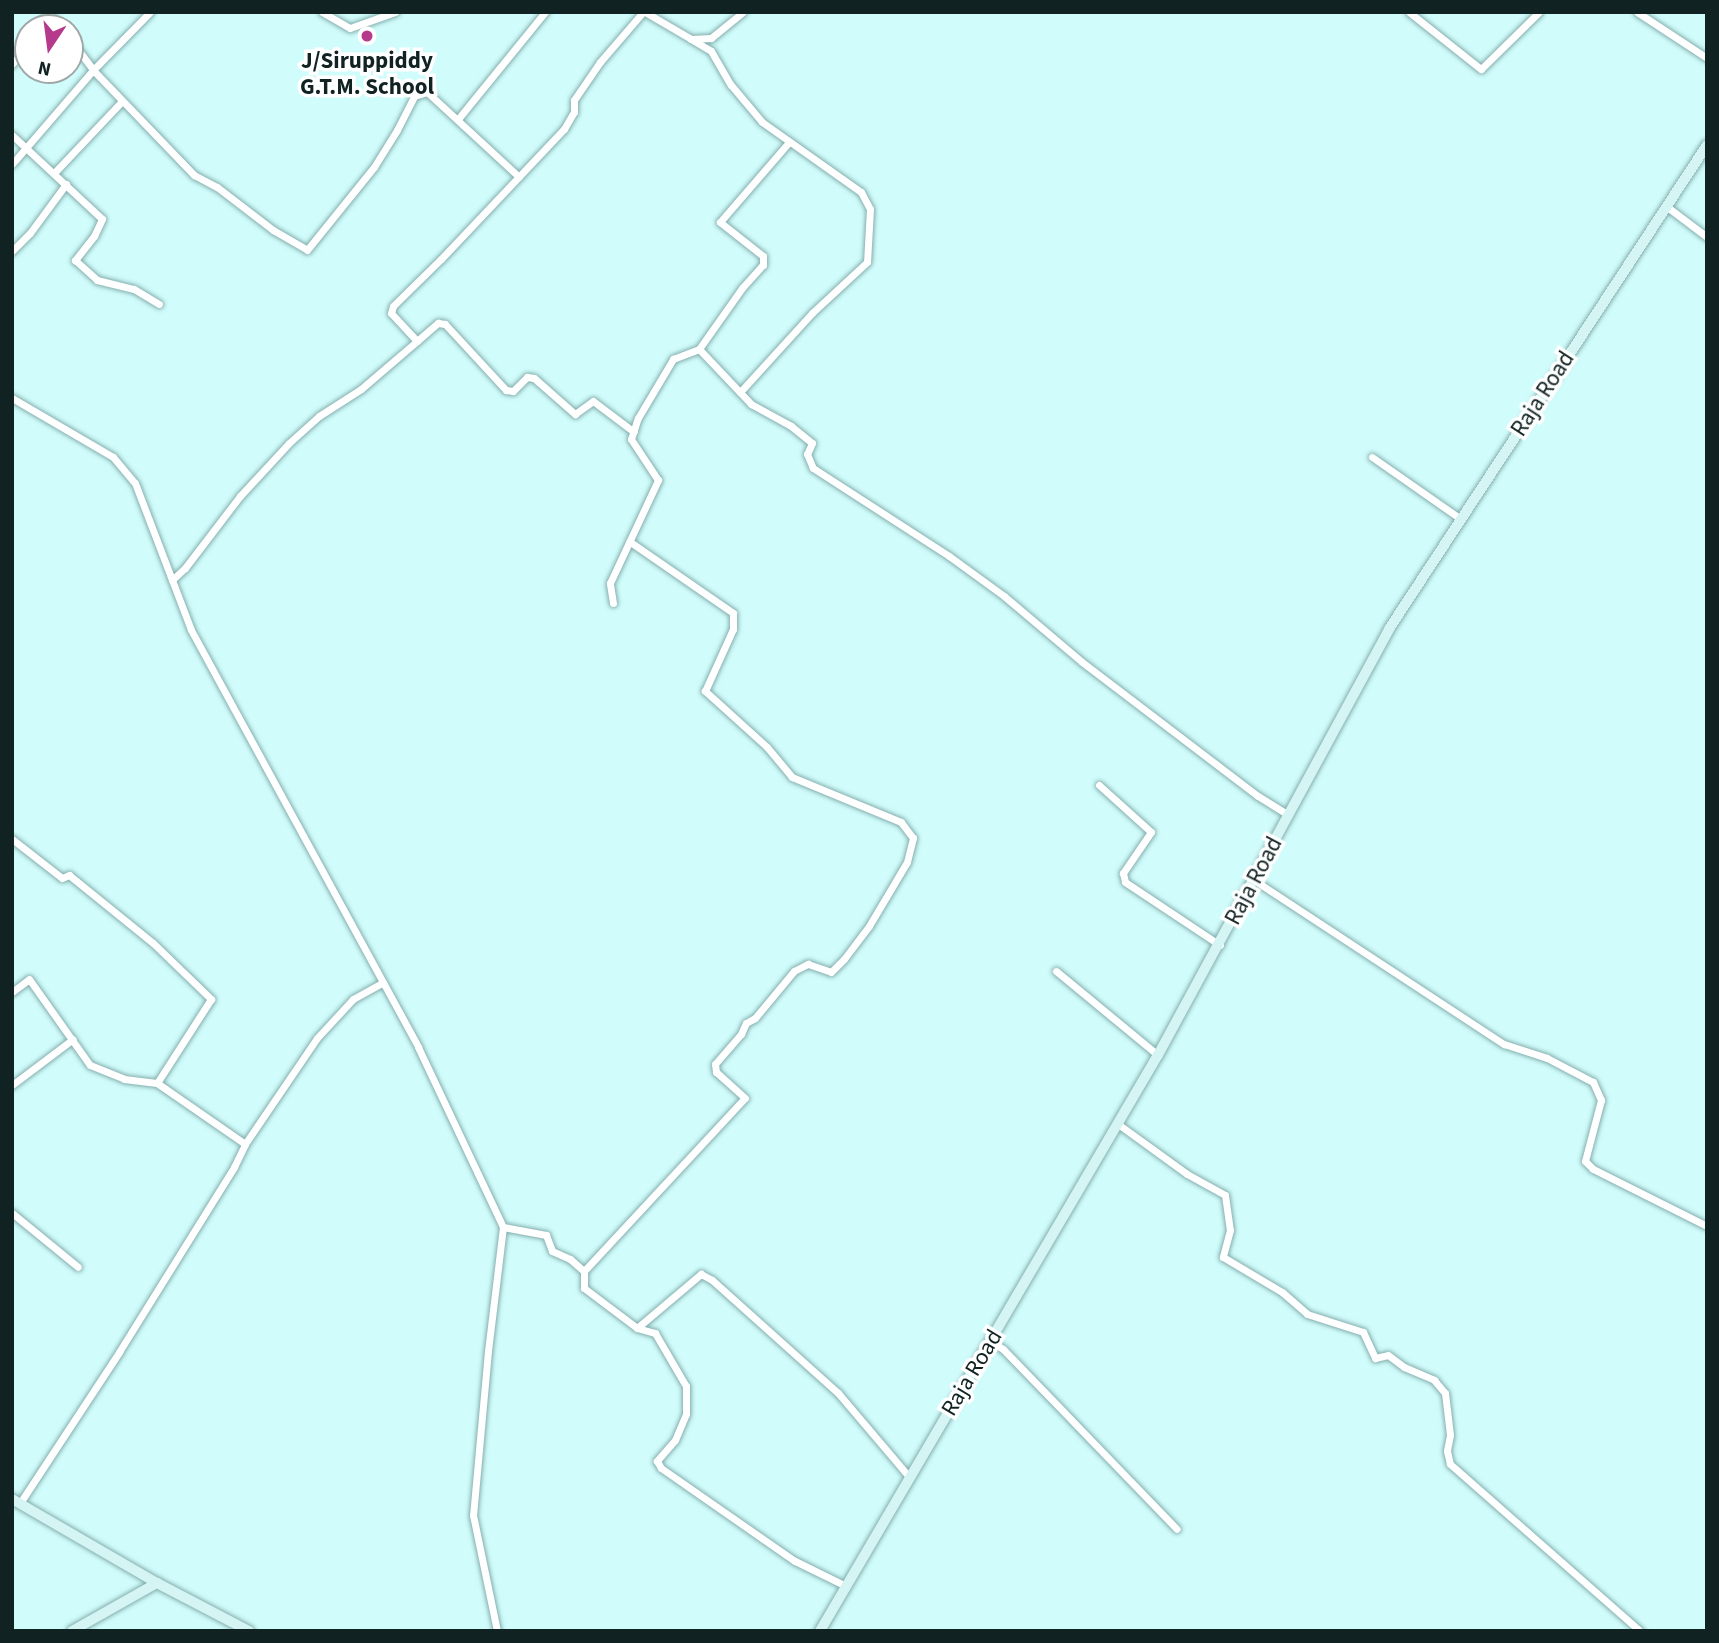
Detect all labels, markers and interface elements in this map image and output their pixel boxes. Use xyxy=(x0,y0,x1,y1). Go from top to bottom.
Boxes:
north arrow xyxy=(14,14,84,84)
marker: J/Siruppiddy G.T.M. School xyxy=(359,28,375,44)
place label: J/Siruppiddy G.T.M. School xyxy=(300,47,434,101)
text: N xyxy=(35,53,54,83)
street label: Raja Road xyxy=(1505,346,1581,442)
street label: Raja Road xyxy=(1219,832,1289,930)
street label: Raja Road xyxy=(935,1325,1009,1421)

